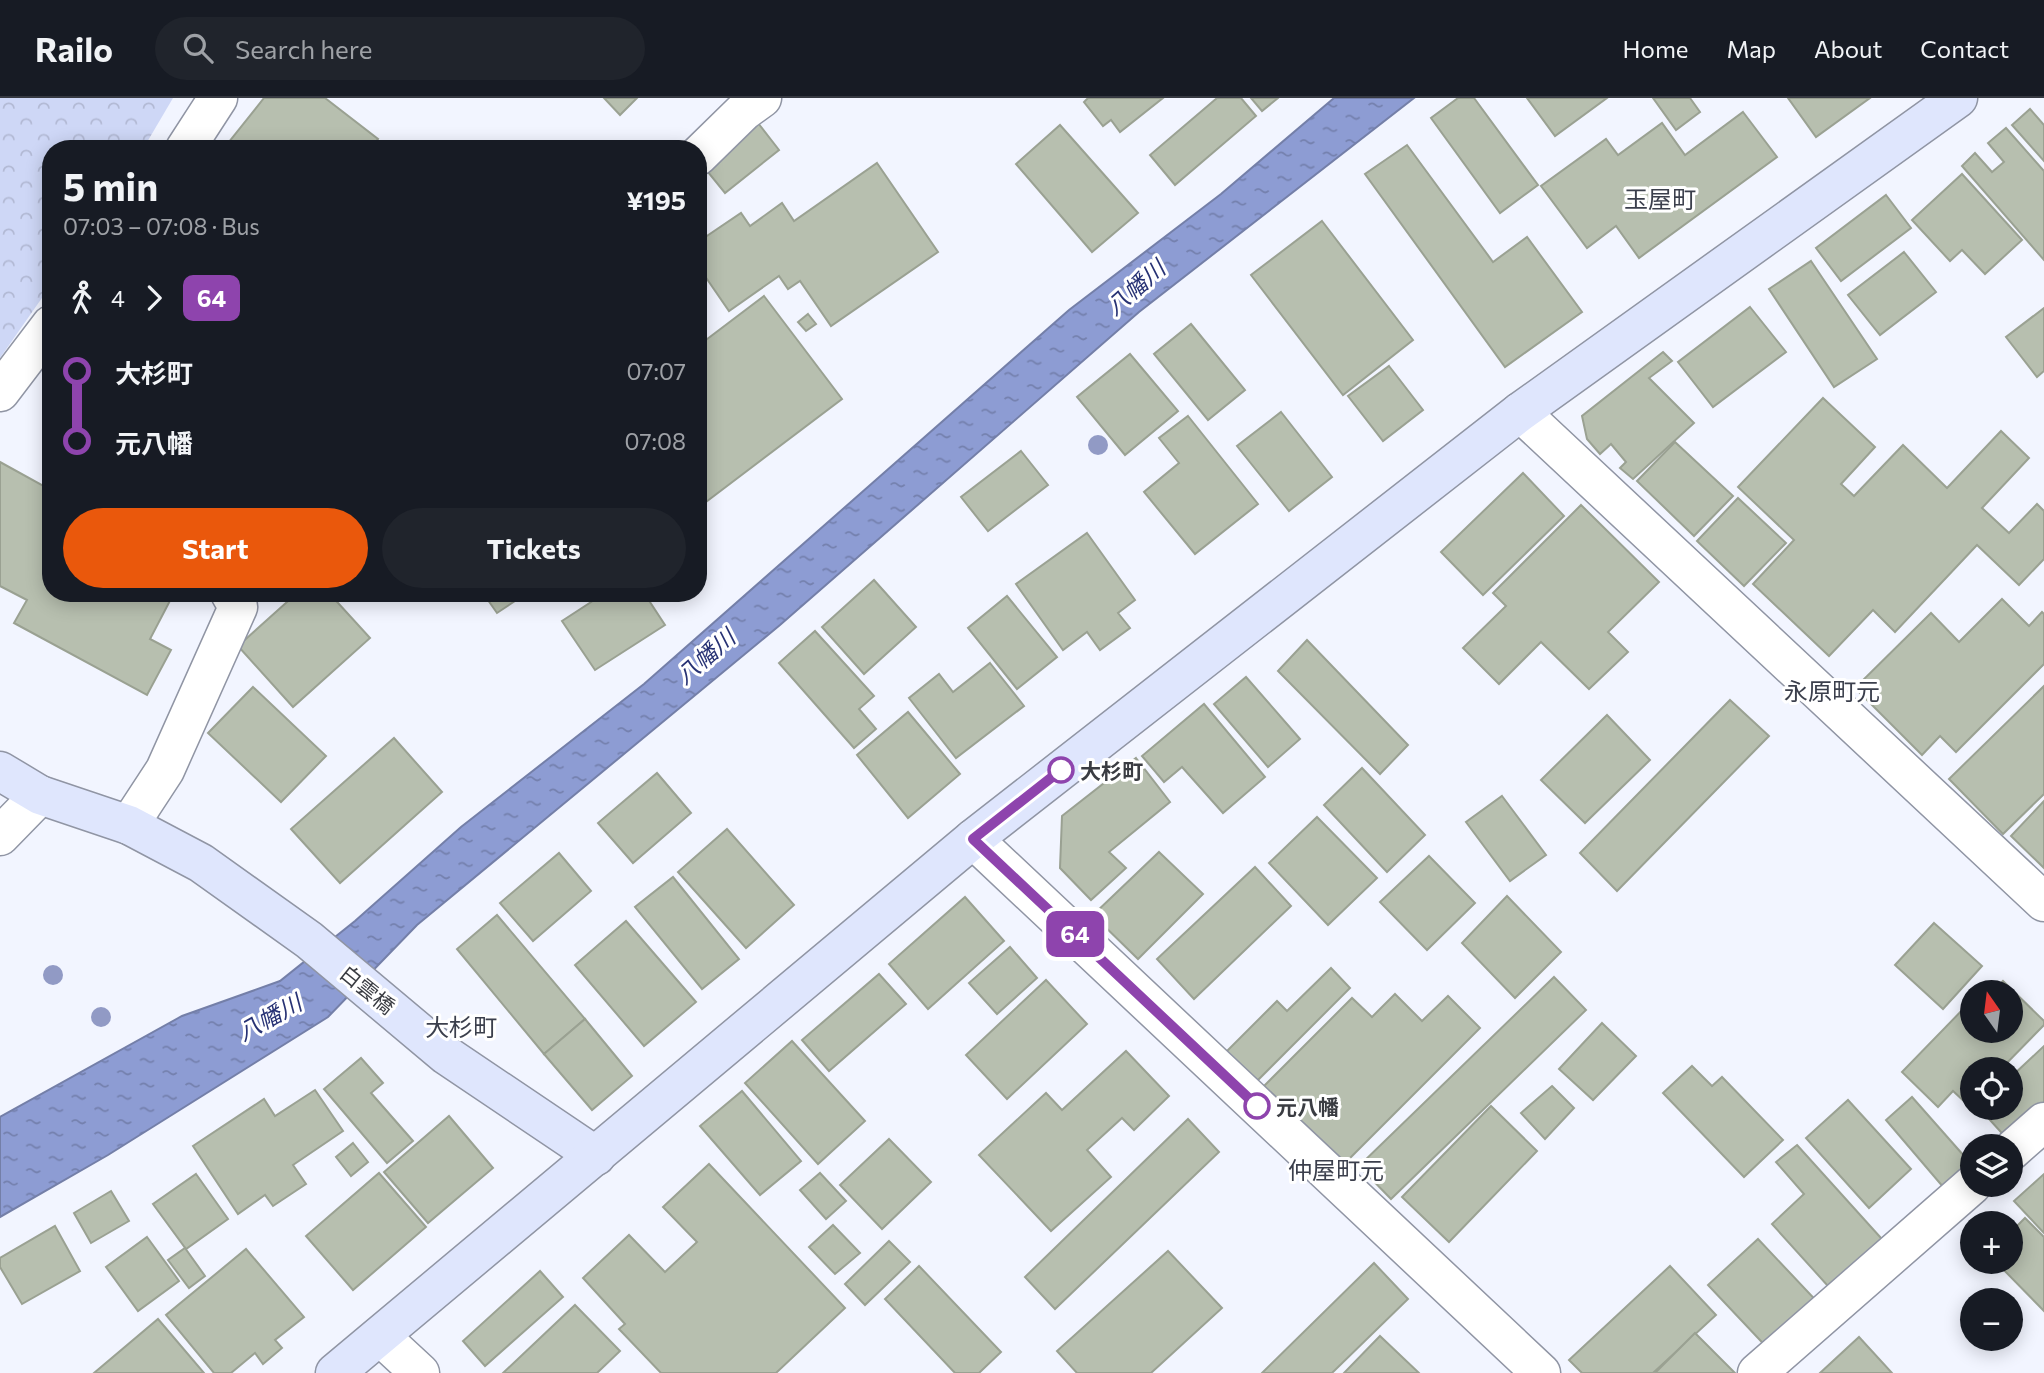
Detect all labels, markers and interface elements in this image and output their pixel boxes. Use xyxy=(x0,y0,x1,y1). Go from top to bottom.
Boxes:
search box xyxy=(155,17,645,80)
text: Railo xyxy=(35,28,113,69)
icon: search xyxy=(179,29,217,67)
text: Search here xyxy=(235,33,372,64)
text: Home xyxy=(1623,34,1689,63)
text: Map xyxy=(1727,34,1776,63)
text: About xyxy=(1814,34,1882,63)
text: Contact xyxy=(1920,34,2009,63)
text: 5 min xyxy=(63,162,158,209)
text: ¥195 xyxy=(626,184,686,215)
district label: 玉屋町 xyxy=(1624,184,1696,213)
text: 07:03 – 07:08 · Bus xyxy=(63,212,260,240)
water label: 八幡川 xyxy=(1100,252,1172,320)
icon: walk xyxy=(63,279,101,317)
icon: forward xyxy=(135,279,173,317)
text: 64 xyxy=(197,283,226,312)
text: 4 xyxy=(111,284,125,312)
text: 大杉町 xyxy=(115,357,193,388)
text: 07:07 xyxy=(626,357,686,385)
text: 元八幡 xyxy=(115,427,193,458)
text: 07:08 xyxy=(625,427,686,455)
button: Start xyxy=(63,508,368,588)
button: Tickets xyxy=(382,508,686,588)
water label: 八幡川 xyxy=(670,621,742,689)
district label: 永原町元 xyxy=(1784,676,1880,705)
marker: 大杉町 xyxy=(1048,757,1074,783)
place label: 大杉町 xyxy=(1080,758,1143,783)
line badge: 64 xyxy=(1044,911,1106,957)
text: 64 xyxy=(1060,919,1090,948)
street label: 白雲橋 xyxy=(336,959,400,1019)
north arrow xyxy=(1960,980,2023,1043)
map controls xyxy=(1960,980,2023,1351)
water label: 八幡川 xyxy=(232,987,309,1046)
district label: 大杉町 xyxy=(425,1012,497,1041)
button: locate xyxy=(1960,1057,2023,1120)
marker: 元八幡 xyxy=(1244,1093,1270,1119)
place label: 元八幡 xyxy=(1276,1094,1339,1119)
button: layers xyxy=(1960,1134,2023,1197)
district label: 仲屋町元 xyxy=(1288,1155,1384,1184)
button: + xyxy=(1960,1211,2023,1274)
button: − xyxy=(1960,1288,2023,1351)

